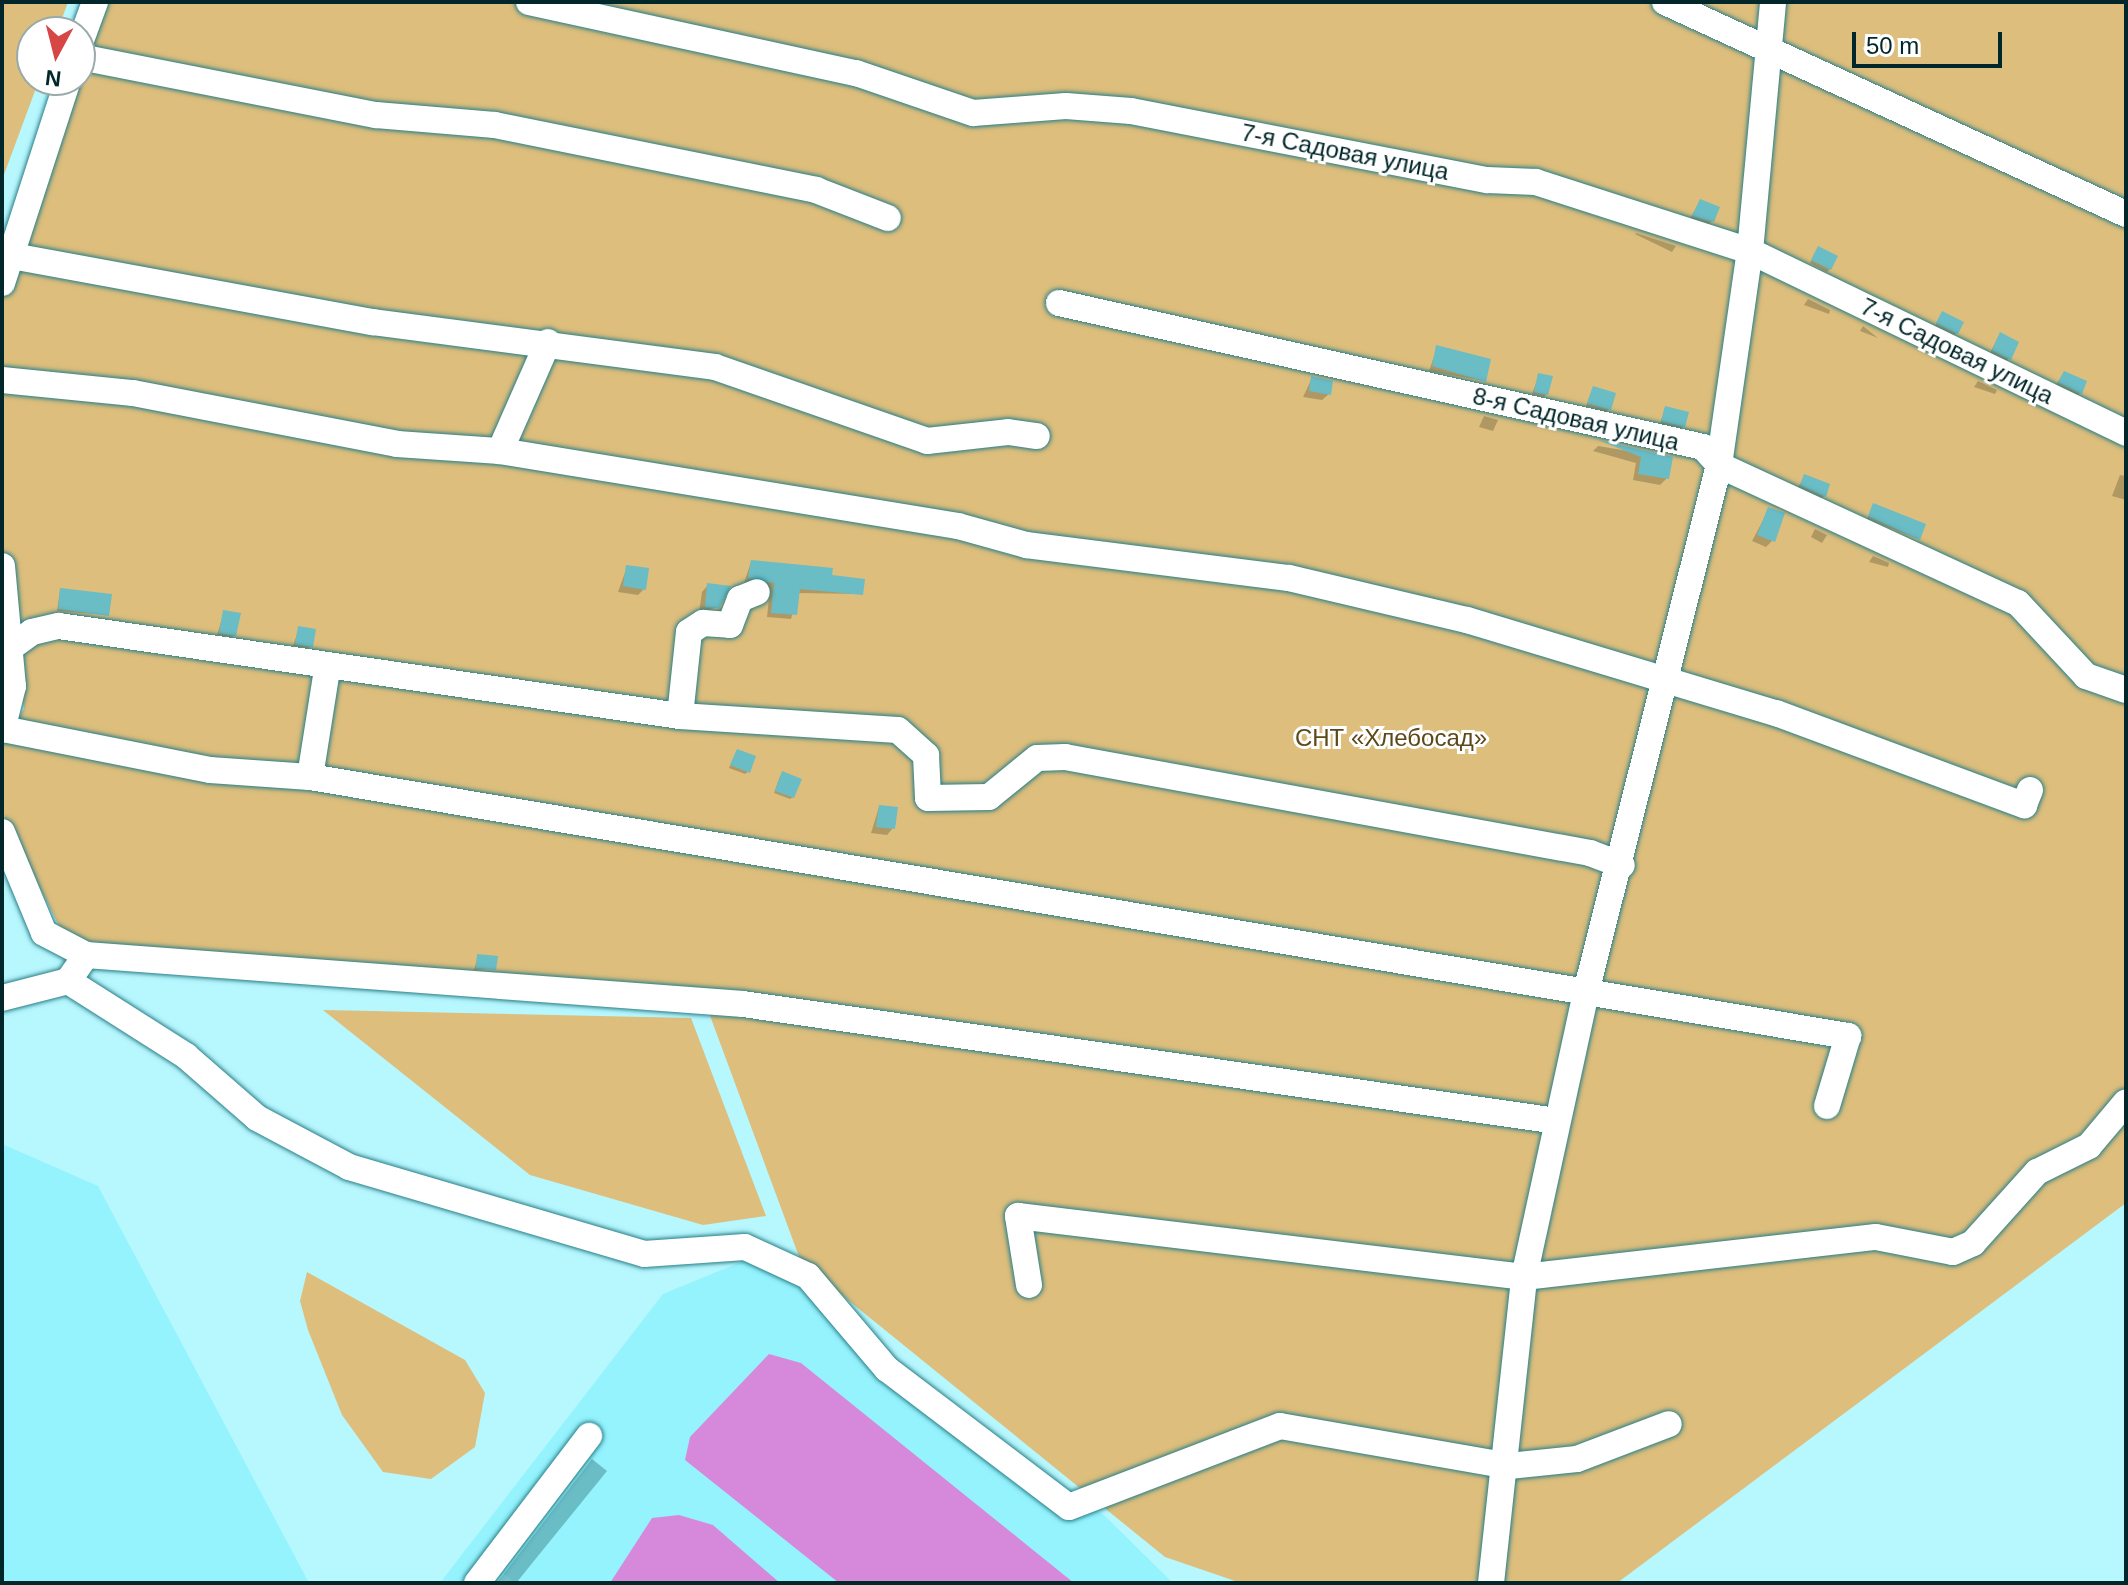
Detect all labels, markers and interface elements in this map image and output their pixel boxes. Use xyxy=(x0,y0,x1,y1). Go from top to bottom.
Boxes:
north arrow xyxy=(16,16,96,96)
scale bar xyxy=(1856,16,2006,66)
text: 50 m xyxy=(1866,32,1919,59)
text: N xyxy=(44,65,63,92)
street label: 7-я Садовая улица xyxy=(1239,118,1451,186)
street label: 7-я Садовая улица xyxy=(1856,292,2058,410)
street label: 8-я Садовая улица xyxy=(1470,381,1682,457)
park label: СНТ «Хлебосад» xyxy=(1295,724,1487,752)

